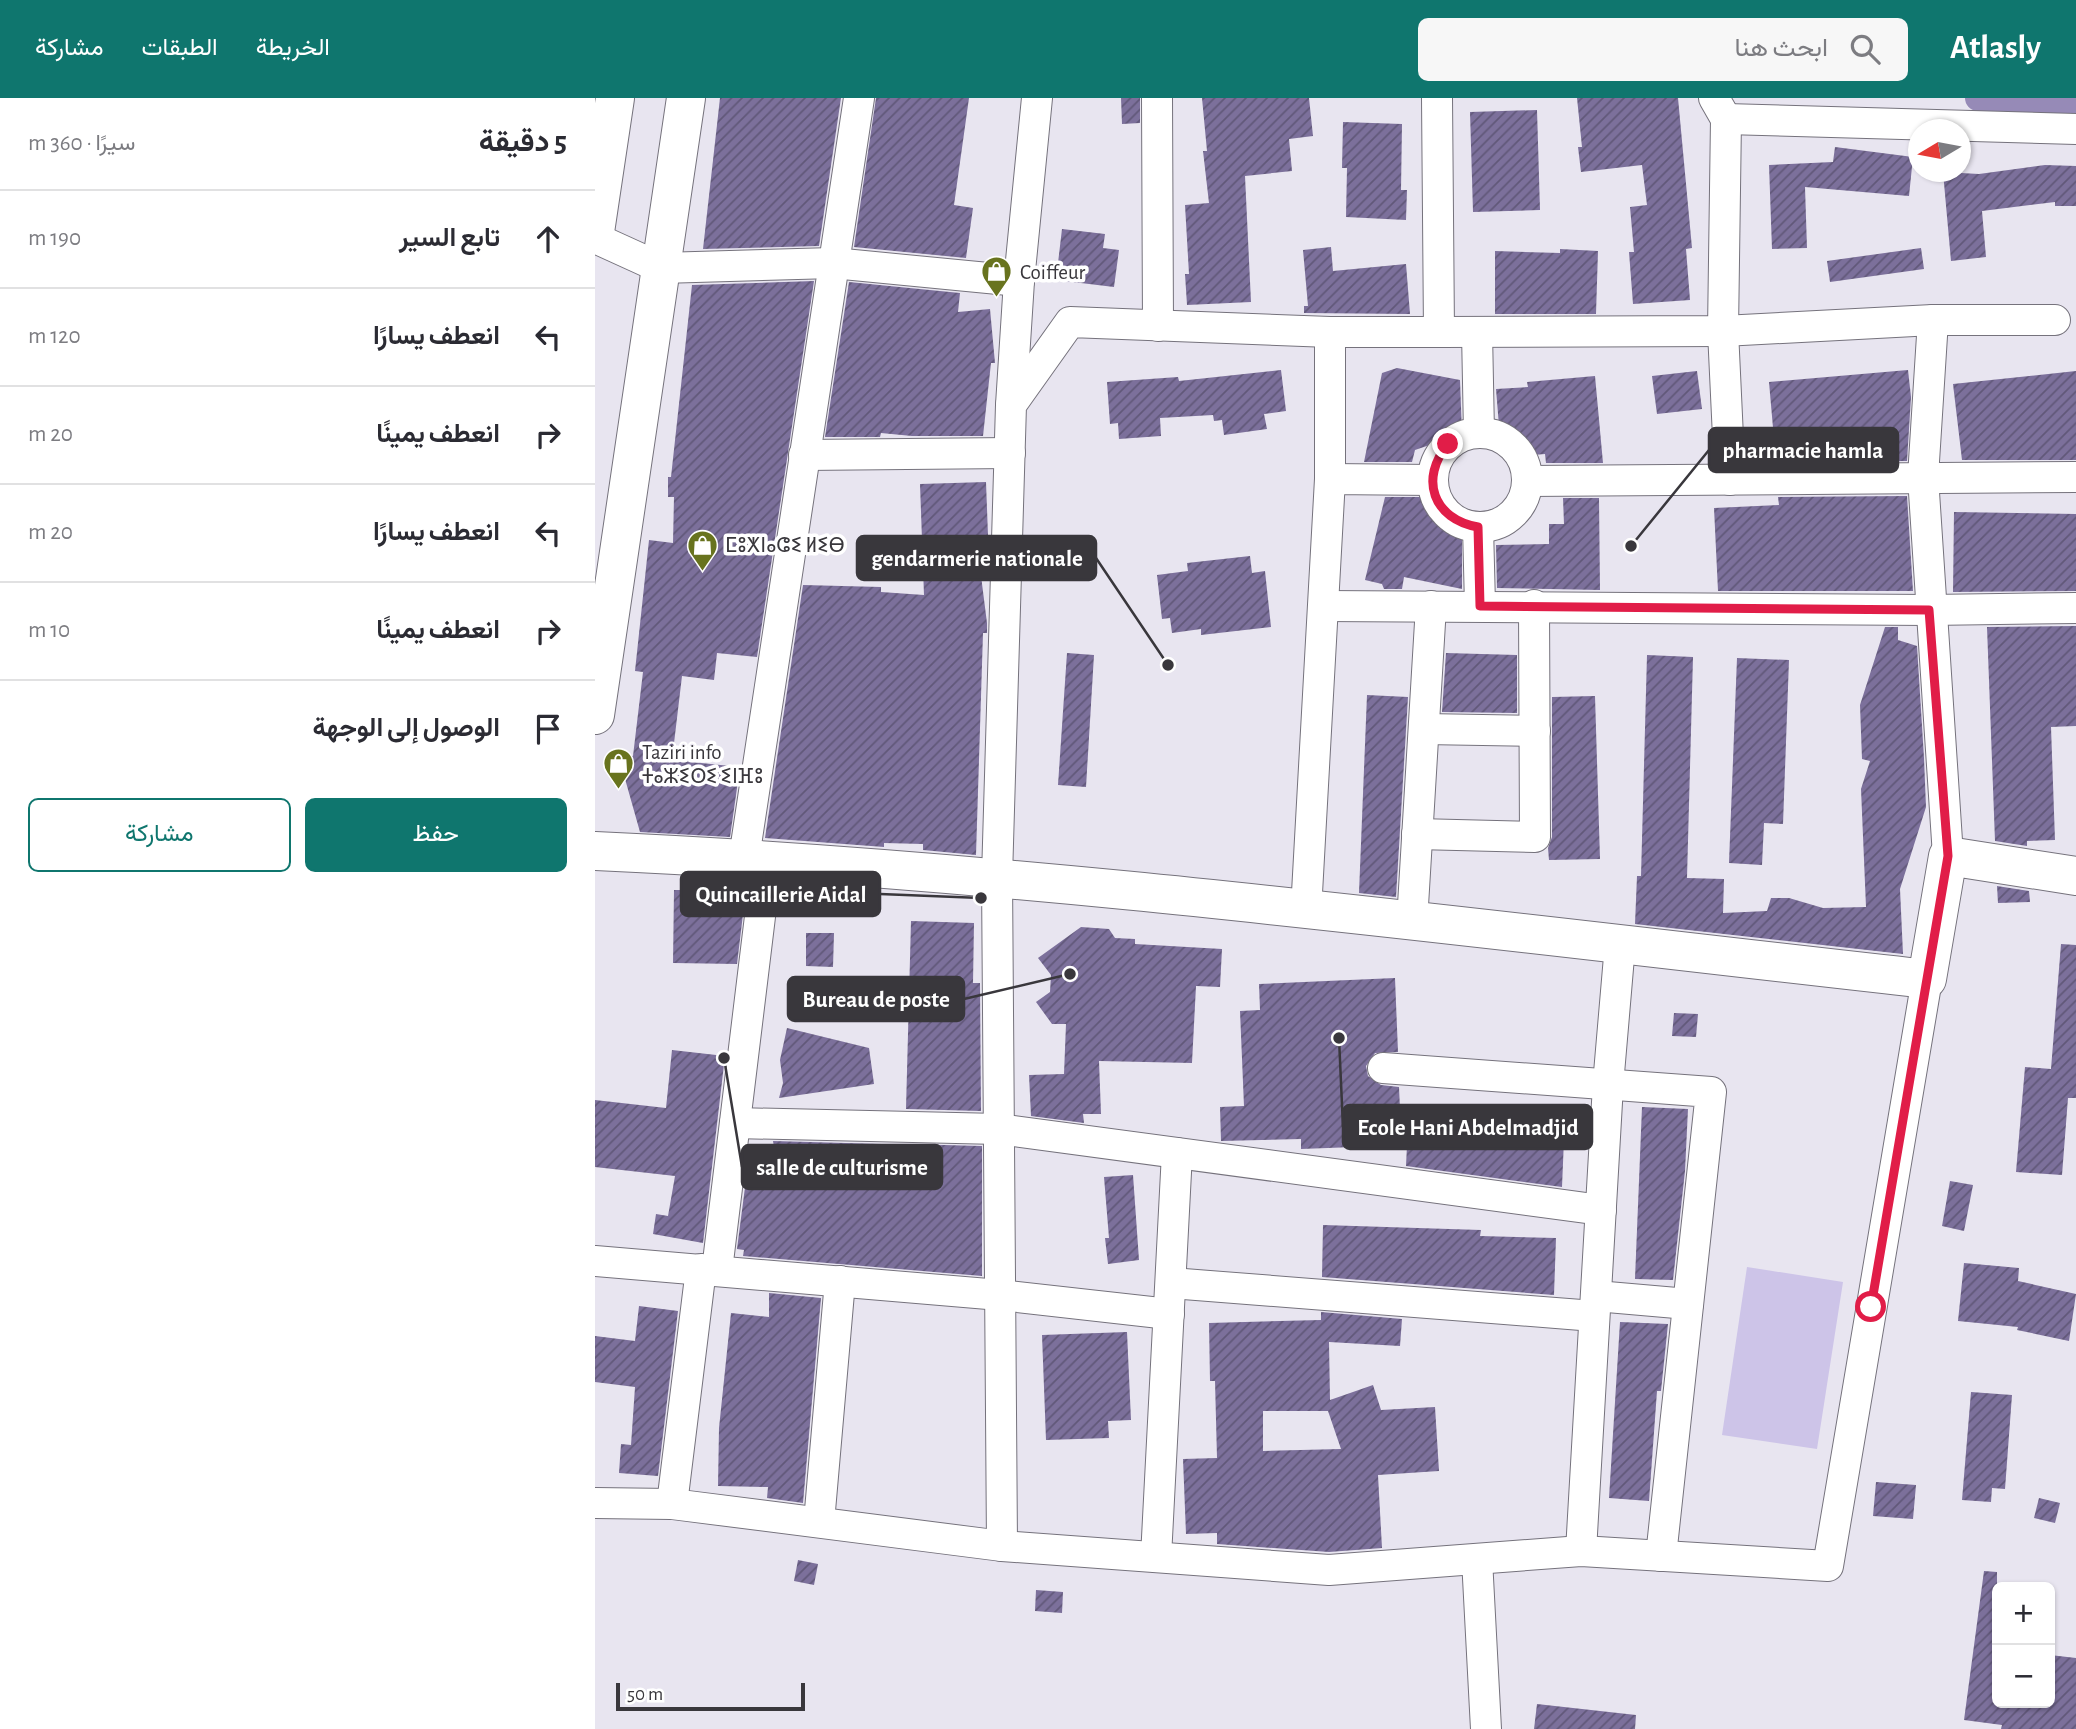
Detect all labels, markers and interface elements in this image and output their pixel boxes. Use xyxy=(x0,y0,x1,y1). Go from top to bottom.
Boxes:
search box xyxy=(1418,18,1908,81)
icon: search xyxy=(1846,30,1884,68)
text: Atlasly xyxy=(1950,32,2041,65)
text: ابحث هنا xyxy=(1735,35,1828,61)
text: مشاركة xyxy=(35,36,103,60)
text: الطبقات xyxy=(141,36,218,60)
text: الخريطة xyxy=(256,36,330,60)
north arrow xyxy=(1908,119,1971,182)
text: 5 دقيقة xyxy=(479,127,567,157)
text: سيرًا · 360 m xyxy=(28,132,135,155)
icon: ahead xyxy=(529,220,567,258)
text: تابع السير xyxy=(399,225,500,251)
text: 190 m xyxy=(28,227,81,250)
shop icon: Coiffeur xyxy=(980,255,1014,299)
place label: Coiffeur xyxy=(1020,262,1085,283)
icon: left xyxy=(529,318,567,356)
text: انعطف يسارًا xyxy=(373,323,500,349)
text: 120 m xyxy=(28,325,81,348)
icon: right xyxy=(529,416,567,454)
text: انعطف يمينًا xyxy=(376,421,500,447)
text: 20 m xyxy=(28,423,73,446)
route end xyxy=(1432,428,1463,459)
callout: pharmacie hamla xyxy=(1709,428,1898,472)
text: pharmacie hamla xyxy=(1723,440,1883,463)
icon: left xyxy=(529,514,567,552)
text: انعطف يسارًا xyxy=(373,519,500,545)
text: 20 m xyxy=(28,521,73,544)
shop icon: ⵎⵓⵅⵏⴰⵛⵉ ⵍⵉⴱ xyxy=(685,528,719,572)
place label: ⵎⵓⵅⵏⴰⵛⵉ ⵍⵉⴱ xyxy=(725,535,845,556)
callout: gendarmerie nationale xyxy=(857,536,1096,580)
text: gendarmerie nationale xyxy=(871,548,1083,571)
icon: right xyxy=(529,612,567,650)
text: انعطف يمينًا xyxy=(376,617,500,643)
text: 10 m xyxy=(28,619,70,642)
icon: arrive xyxy=(529,710,567,748)
text: الوصول إلى الوجهة xyxy=(312,715,500,741)
place label: Taziri info ⵜⴰⵣⵉⵔⵉ ⵉⵏⴼⵓ xyxy=(642,742,763,787)
shop icon: Taziri info ⵜⴰⵣⵉⵔⵉ ⵉⵏⴼⵓ xyxy=(602,747,636,791)
button: مشاركة xyxy=(28,798,291,872)
button: حفظ xyxy=(305,798,567,872)
callout: Quincaillerie Aidal xyxy=(681,872,880,916)
text: Quincaillerie Aidal xyxy=(695,884,867,907)
callout: Bureau de poste xyxy=(788,977,964,1021)
text: Bureau de poste xyxy=(802,989,950,1012)
callout: Ecole Hani Abdelmadjid xyxy=(1343,1105,1592,1149)
text: Ecole Hani Abdelmadjid xyxy=(1357,1117,1579,1140)
callout: salle de culturisme xyxy=(742,1145,942,1189)
text: salle de culturisme xyxy=(756,1157,928,1180)
route start xyxy=(1855,1291,1886,1322)
map controls xyxy=(1992,1582,2055,1708)
button: + xyxy=(1992,1582,2055,1645)
button: − xyxy=(1992,1645,2055,1708)
scale bar xyxy=(616,1680,805,1712)
text: 50 m xyxy=(627,1685,663,1704)

